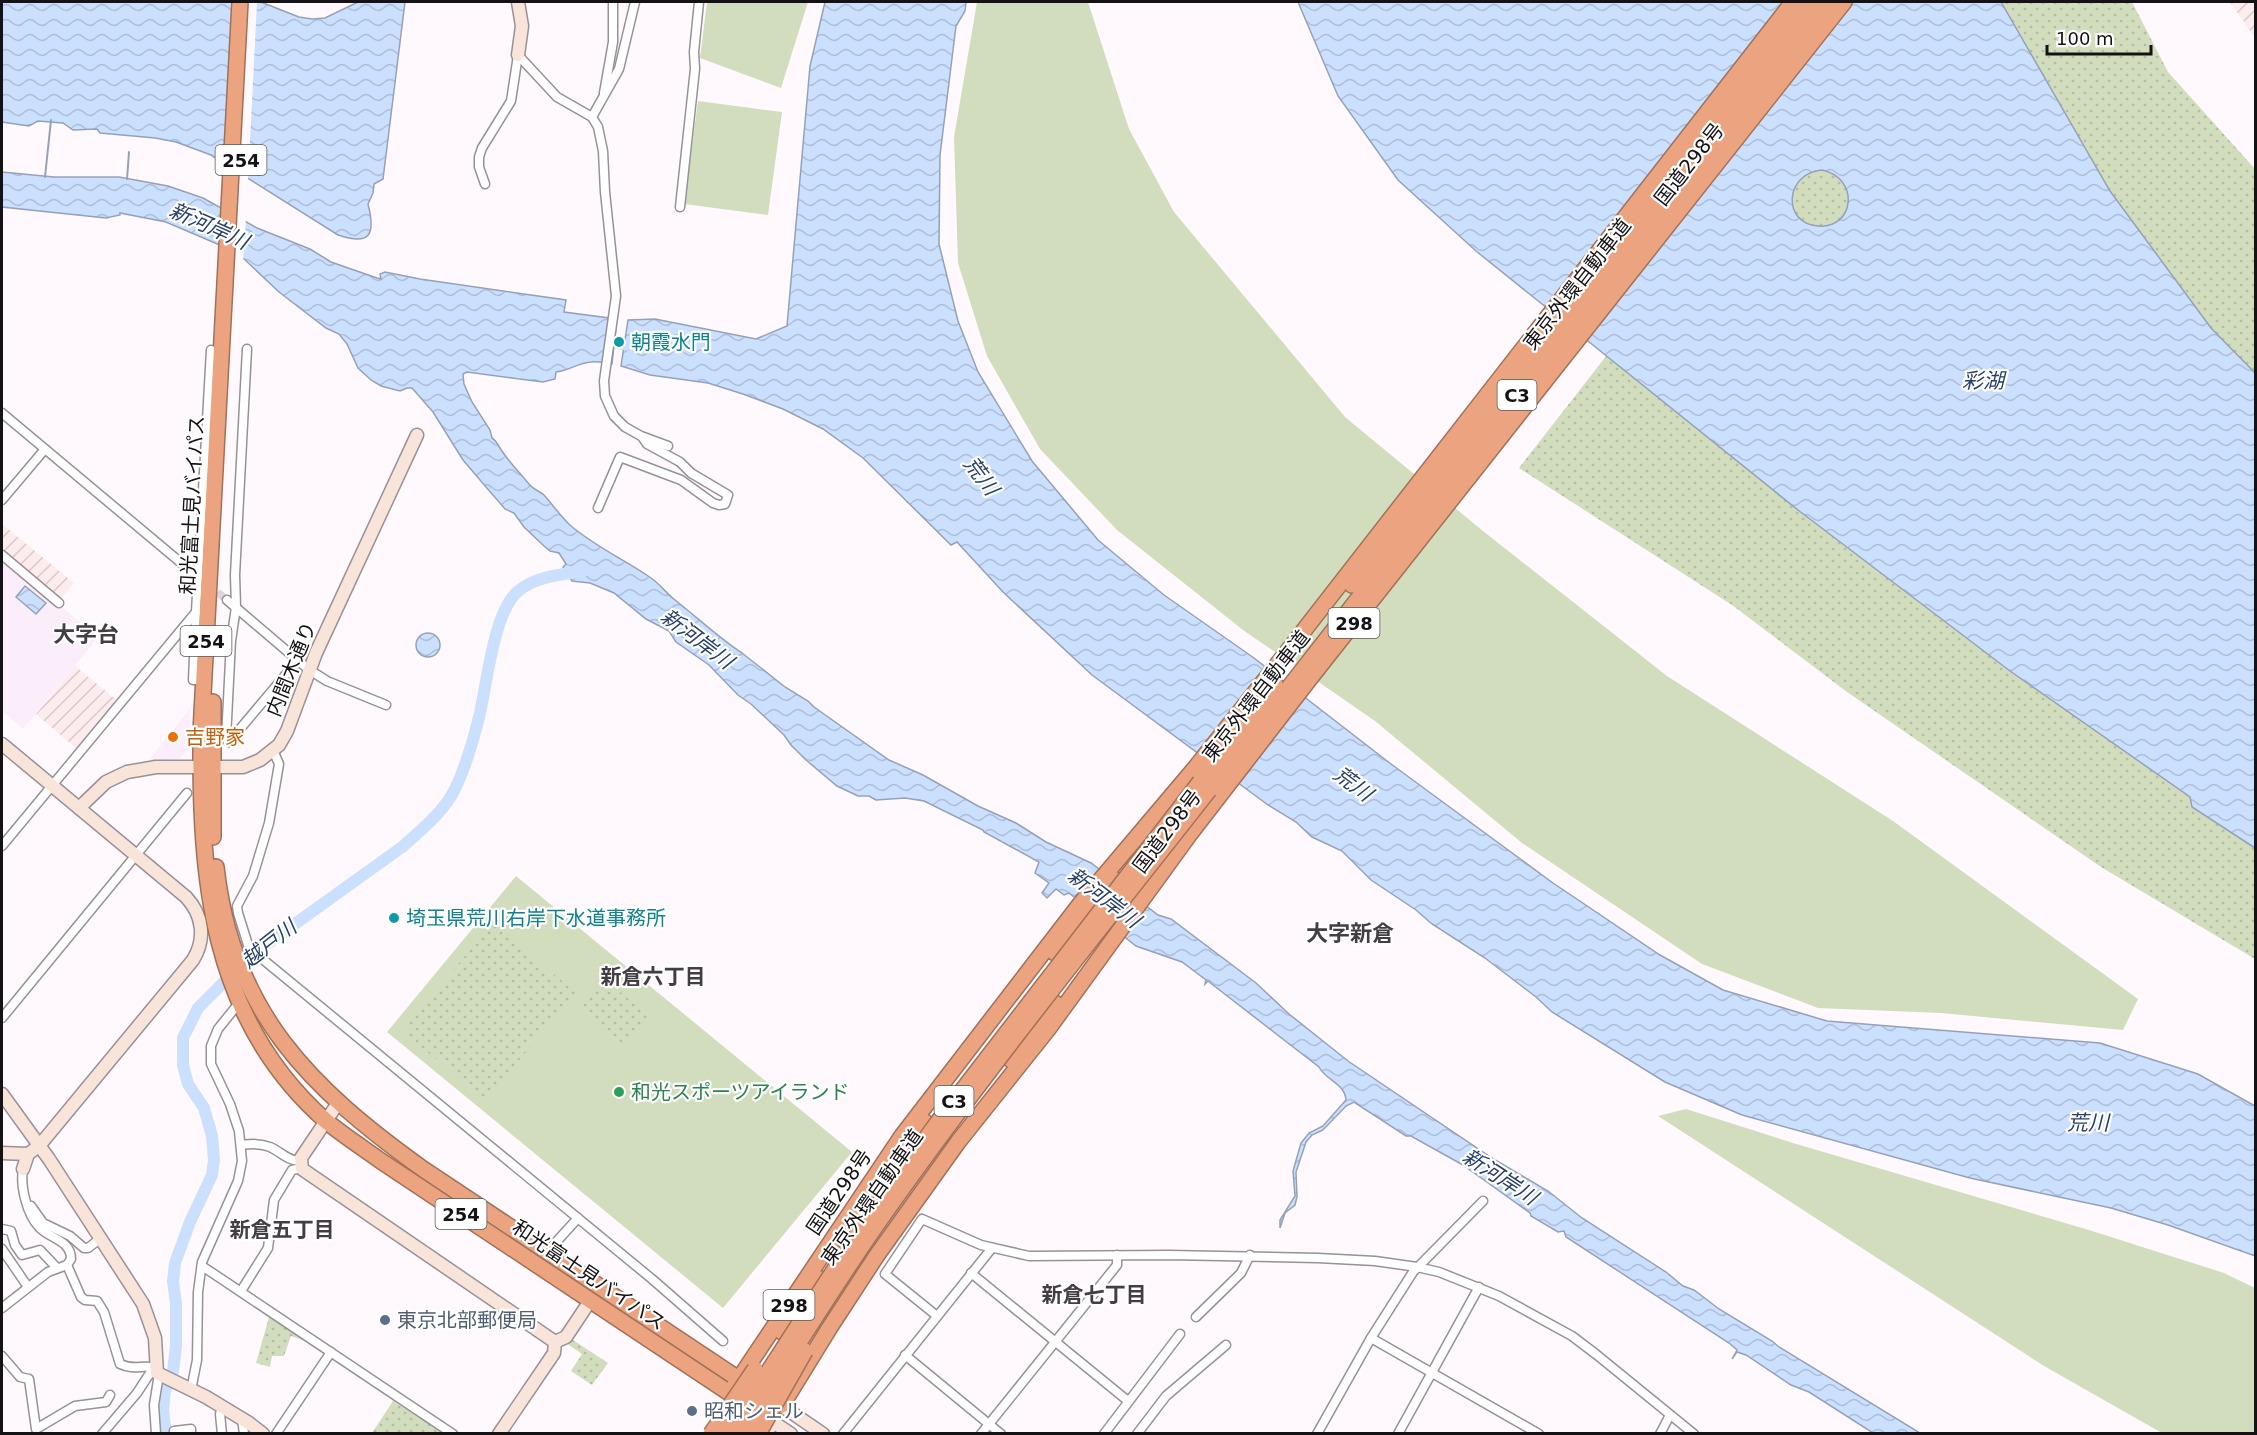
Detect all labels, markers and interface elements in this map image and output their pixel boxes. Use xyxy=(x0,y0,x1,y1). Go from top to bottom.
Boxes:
scale bar xyxy=(2047,18,2150,56)
text: 100 m xyxy=(2056,28,2114,49)
street label: 国道298号 xyxy=(1649,118,1729,210)
road number: 254 xyxy=(216,145,266,175)
water label: 新河岸川 xyxy=(166,198,254,255)
street label: 東京外環自動車道 xyxy=(1518,214,1636,354)
place label: 朝霞水門 xyxy=(631,330,711,354)
marker: 朝霞水門 xyxy=(612,335,626,349)
water label: 彩湖 xyxy=(1962,369,2007,393)
road number: C3 xyxy=(1498,380,1537,410)
street label: 和光富士見バイパス xyxy=(175,415,209,595)
water label: 荒川 xyxy=(959,452,1004,502)
water label: 新河岸川 xyxy=(656,604,739,675)
road number: 298 xyxy=(1328,608,1380,638)
street label: 内間木通り xyxy=(261,618,321,720)
district label: 大字台 xyxy=(53,622,119,647)
road number: 254 xyxy=(180,626,232,656)
street label: 東京外環自動車道 xyxy=(1197,626,1315,766)
place label: 吉野家 xyxy=(185,725,245,749)
marker: 吉野家 xyxy=(166,730,180,744)
water label: 荒川 xyxy=(1329,762,1379,807)
street label: 国道298号 xyxy=(1128,785,1206,877)
water label: 新河岸川 xyxy=(1063,863,1146,934)
place label: 埼玉県荒川右岸下水道事務所 xyxy=(406,906,666,930)
marker: 埼玉県荒川右岸下水道事務所 xyxy=(387,911,401,925)
water label: 越戸川 xyxy=(237,914,303,973)
district label: 大字新倉 xyxy=(1306,921,1394,946)
district label: 新倉六丁目 xyxy=(601,965,706,989)
place label: 和光スポーツアイランド xyxy=(631,1080,850,1104)
marker: 和光スポーツアイランド xyxy=(612,1085,626,1099)
road number: C3 xyxy=(934,1086,974,1116)
water label: 荒川 xyxy=(2067,1111,2111,1135)
street label: 東京外環自動車道 xyxy=(816,1125,928,1269)
water label: 新河岸川 xyxy=(1458,1144,1543,1211)
street label: 国道298号 xyxy=(802,1145,876,1239)
road number: 254 xyxy=(436,1199,486,1229)
street label: 和光富士見バイパス xyxy=(508,1215,670,1335)
district label: 新倉五丁目 xyxy=(230,1218,335,1242)
district label: 新倉七丁目 xyxy=(1042,1283,1147,1307)
road number: 298 xyxy=(764,1290,814,1320)
place label: 東京北部郵便局 xyxy=(397,1308,537,1332)
marker: 東京北部郵便局 xyxy=(378,1313,392,1327)
place label: 昭和シェル xyxy=(704,1399,804,1423)
marker: 昭和シェル xyxy=(685,1404,699,1418)

